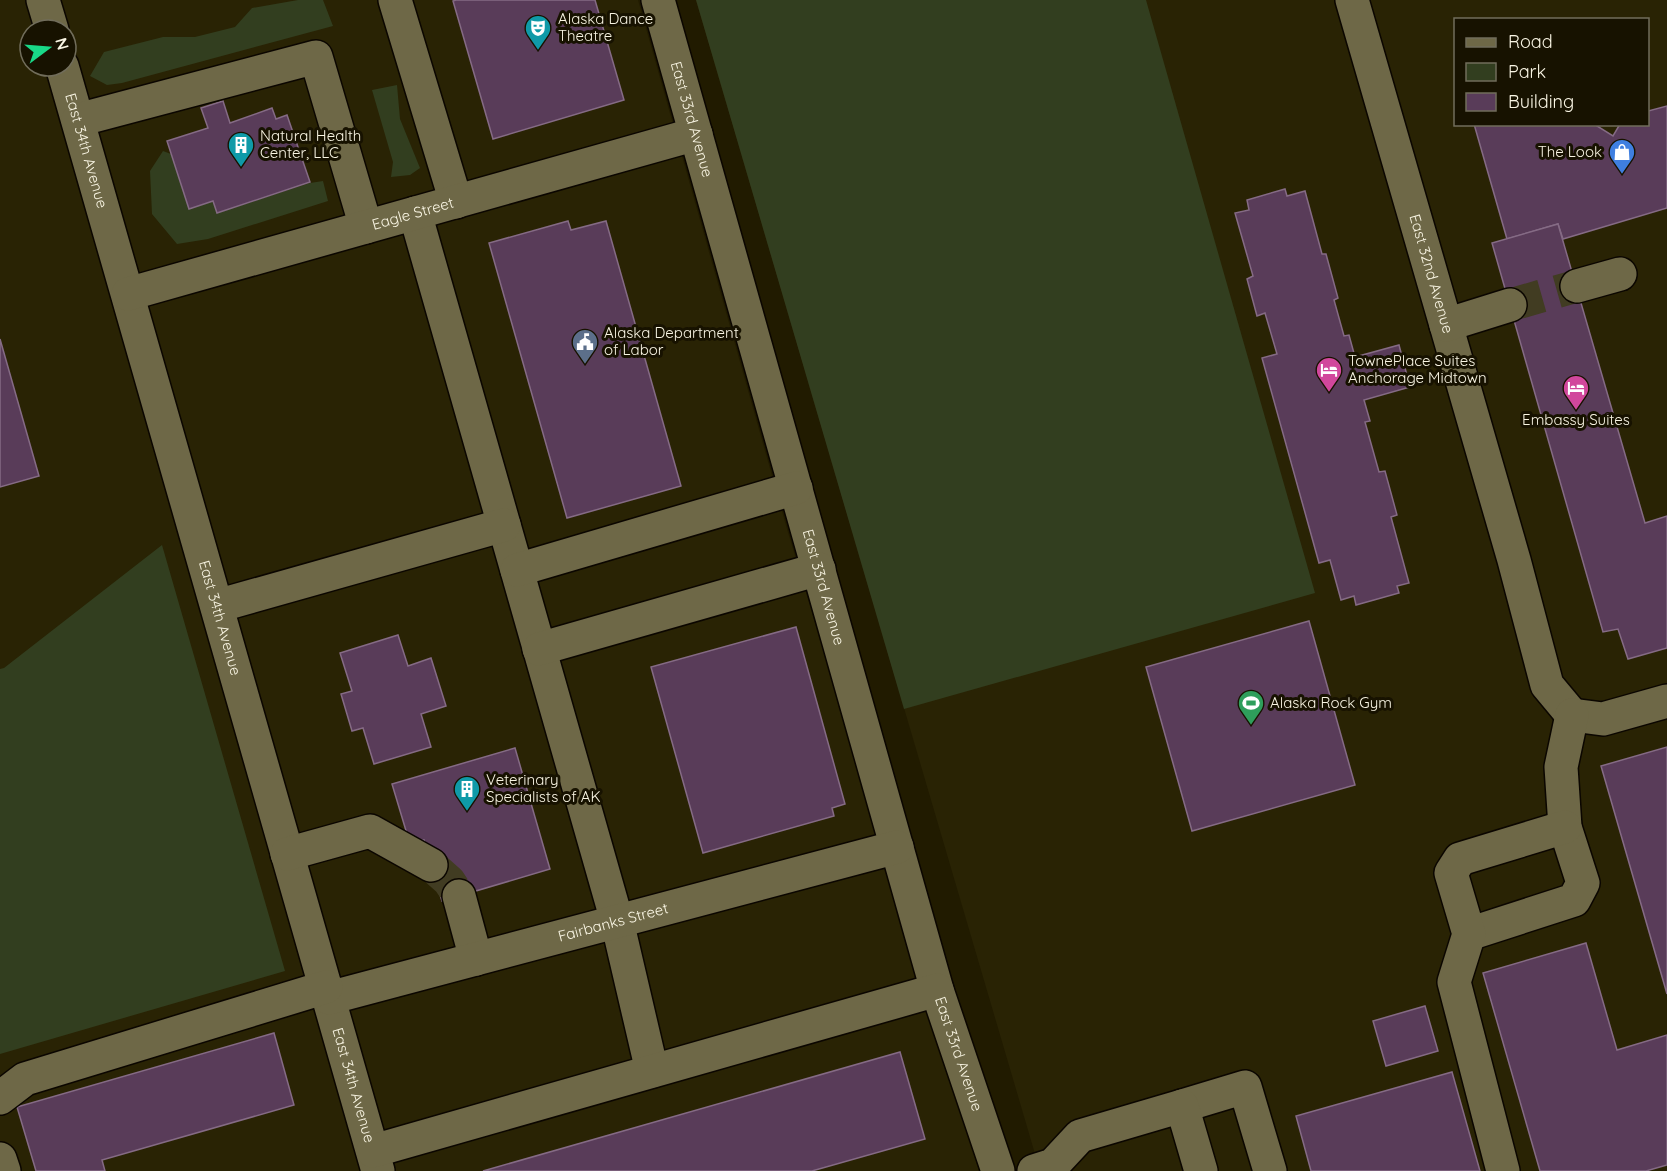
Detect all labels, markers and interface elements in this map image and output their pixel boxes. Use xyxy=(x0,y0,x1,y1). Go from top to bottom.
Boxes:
place label: Alaska Dance Theatre xyxy=(558,9,653,45)
theatre icon: Alaska Dance Theatre xyxy=(523,13,553,51)
north arrow xyxy=(18,18,78,78)
legend xyxy=(1454,18,1649,126)
text: Road xyxy=(1508,30,1553,53)
text: N xyxy=(51,35,74,52)
street label: East 33rd Avenue xyxy=(667,59,717,179)
text: Park xyxy=(1508,60,1546,83)
text: Building xyxy=(1508,90,1574,113)
street label: East 34th Avenue xyxy=(61,91,112,210)
place label: Natural Health Center, LLC xyxy=(260,126,361,162)
building icon: Natural Health Center, LLC xyxy=(226,130,256,168)
shop icon: The Look xyxy=(1607,137,1637,175)
place label: The Look xyxy=(1538,142,1602,161)
street label: Eagle Street xyxy=(370,193,456,234)
street label: East 32nd Avenue xyxy=(1405,212,1458,335)
place label: Alaska Department of Labor xyxy=(604,323,739,359)
public building icon: Alaska Department of Labor xyxy=(570,327,600,365)
place label: TownePlace Suites Anchorage Midtown xyxy=(1348,351,1487,387)
hotel icon: TownePlace Suites Anchorage Midtown xyxy=(1314,355,1344,393)
hotel icon: Embassy Suites xyxy=(1561,373,1591,411)
place label: Embassy Suites xyxy=(1522,410,1630,429)
street label: East 33rd Avenue xyxy=(799,527,849,647)
street label: East 34th Avenue xyxy=(195,558,246,677)
sports icon: Alaska Rock Gym xyxy=(1236,688,1266,726)
place label: Alaska Rock Gym xyxy=(1270,693,1392,712)
place label: Veterinary Specialists of AK xyxy=(486,770,601,806)
building icon: Veterinary Specialists of AK xyxy=(452,774,482,812)
street label: Fairbanks Street xyxy=(556,898,670,946)
street label: East 33rd Avenue xyxy=(931,994,987,1113)
street label: East 34th Avenue xyxy=(328,1025,379,1145)

